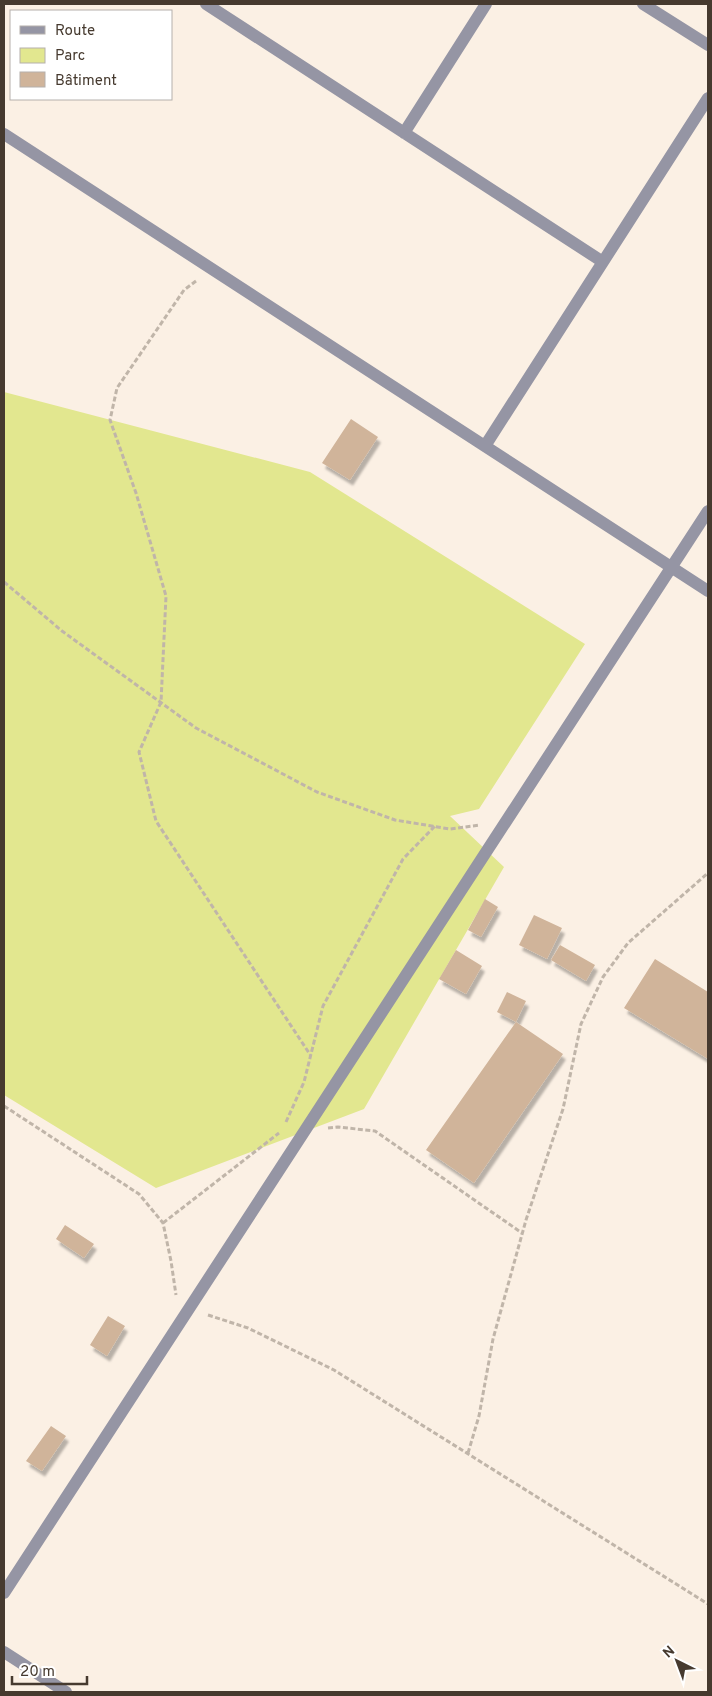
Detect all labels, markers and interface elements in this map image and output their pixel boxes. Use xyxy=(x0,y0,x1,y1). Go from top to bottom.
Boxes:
legend xyxy=(10,10,172,100)
text: Route xyxy=(55,22,95,41)
text: Parc xyxy=(55,47,85,66)
text: Bâtiment xyxy=(55,72,117,91)
north arrow xyxy=(652,1636,702,1686)
text: N xyxy=(660,1643,679,1662)
scale bar xyxy=(12,1654,88,1686)
text: 20 m xyxy=(20,1663,55,1682)

